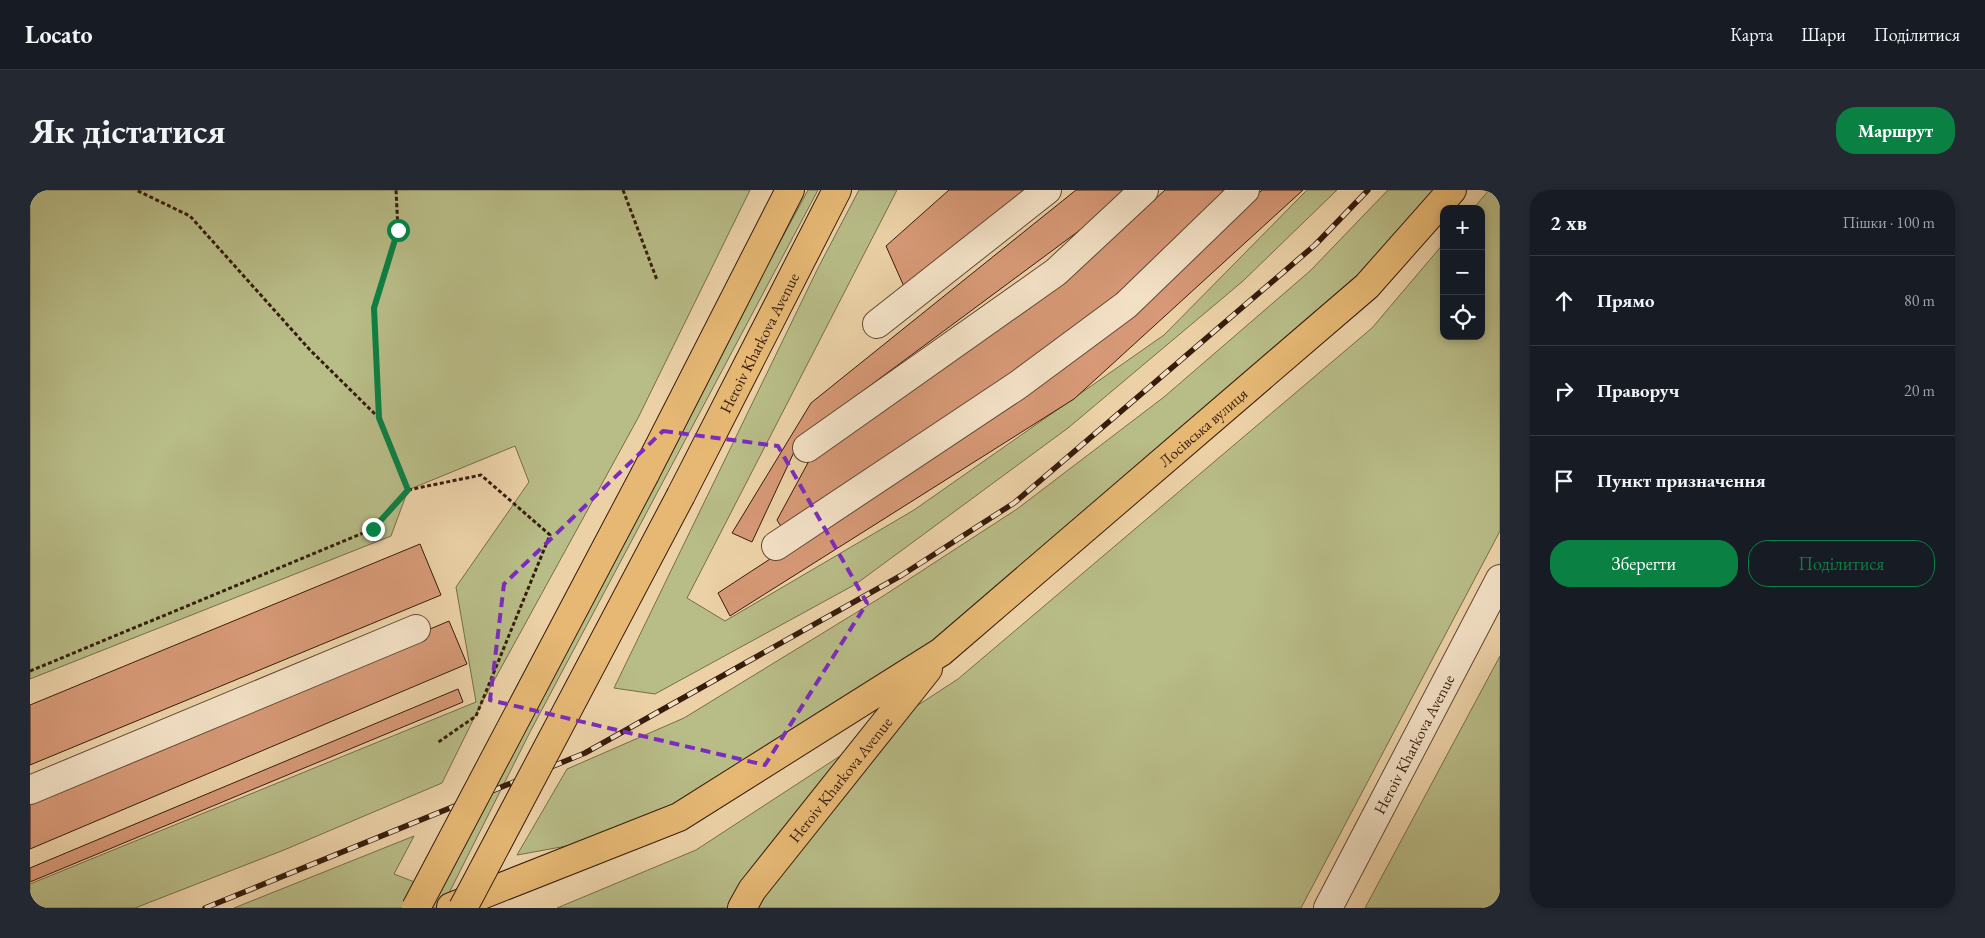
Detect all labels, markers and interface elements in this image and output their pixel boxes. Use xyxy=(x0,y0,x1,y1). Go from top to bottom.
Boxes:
text: Locato xyxy=(25,19,93,50)
text: Карта xyxy=(1730,23,1773,46)
text: Шари xyxy=(1801,23,1846,46)
text: Поділитися xyxy=(1874,23,1960,46)
button: Маршрут xyxy=(1836,107,1955,154)
text: Як дістатися xyxy=(30,108,225,153)
map controls xyxy=(1440,205,1485,340)
button: + xyxy=(1440,205,1485,250)
text: 2 хв xyxy=(1550,209,1587,236)
text: Пішки · 100 m xyxy=(1842,212,1935,233)
route start xyxy=(387,219,410,242)
button: − xyxy=(1440,250,1485,295)
street label: Heroiv Kharkova Avenue xyxy=(714,269,804,417)
icon: ahead xyxy=(1550,287,1578,315)
text: Прямо xyxy=(1597,288,1655,313)
text: 80 m xyxy=(1904,290,1935,311)
button: locate xyxy=(1440,295,1485,340)
icon: right xyxy=(1550,377,1578,405)
text: Праворуч xyxy=(1597,378,1679,403)
text: 20 m xyxy=(1904,380,1935,401)
street label: Лосівська вулиця xyxy=(1154,383,1252,471)
icon: arrive xyxy=(1550,467,1578,495)
text: Пункт призначення xyxy=(1597,468,1766,493)
route end xyxy=(362,518,385,541)
button: Зберегти xyxy=(1550,540,1738,587)
button: Поділитися xyxy=(1748,540,1935,587)
street label: Heroiv Kharkova Avenue xyxy=(1368,670,1459,818)
street label: Heroiv Kharkova Avenue xyxy=(784,712,897,847)

